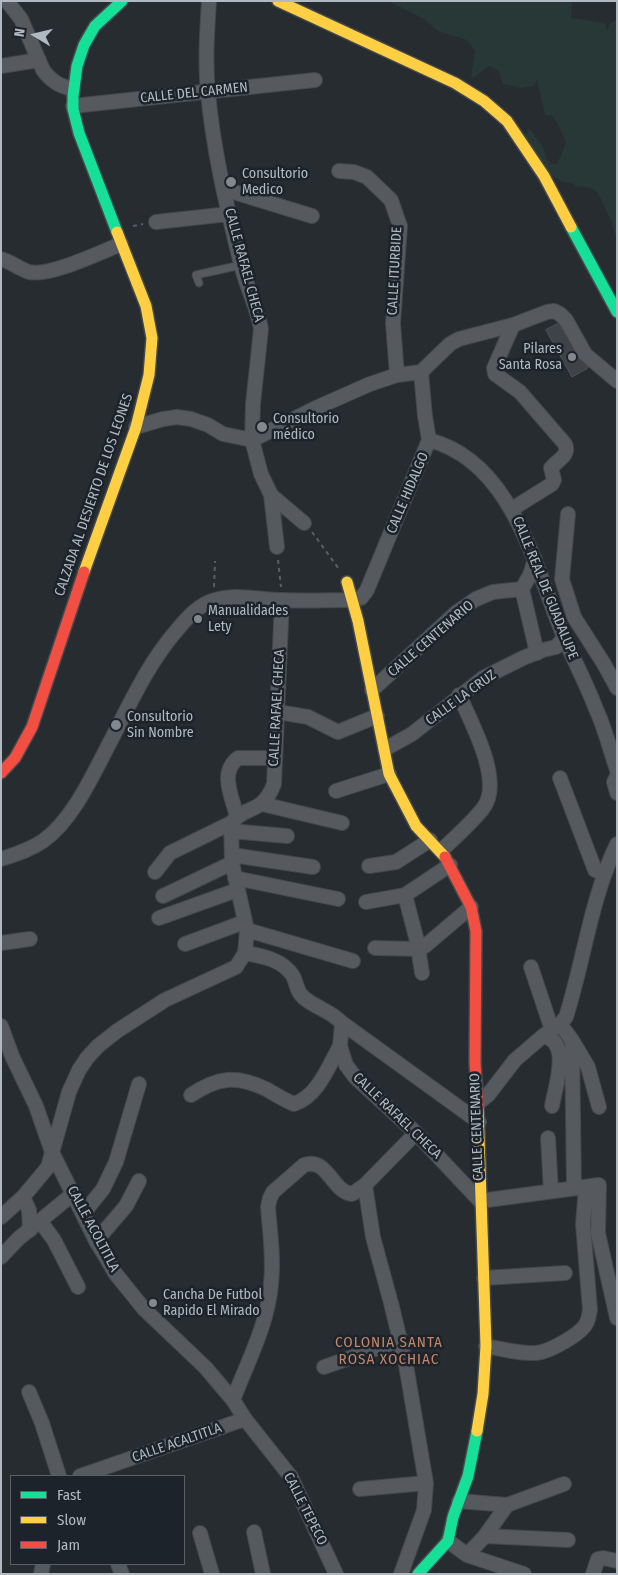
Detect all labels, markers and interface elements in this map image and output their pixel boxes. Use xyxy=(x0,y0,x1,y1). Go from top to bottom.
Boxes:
north arrow xyxy=(10,10,60,60)
text: N xyxy=(11,27,29,38)
street label: CALLE DEL CARMEN xyxy=(139,79,249,107)
place label: Consultorio Medico xyxy=(242,166,308,198)
marker: Consultorio Medico xyxy=(224,175,238,189)
street label: CALLE RAFAEL CHECA xyxy=(221,206,267,324)
street label: CALLE ITURBIDE xyxy=(384,226,406,316)
place label: Pilares Santa Rosa xyxy=(499,341,562,374)
marker: Pilares Santa Rosa xyxy=(566,351,578,363)
street label: CALZADA AL DESIERTO DE LOS LEONES xyxy=(51,391,137,599)
place label: Consultorio médico xyxy=(273,411,339,444)
marker: Consultorio médico xyxy=(255,420,269,434)
street label: CALLE HIDALGO xyxy=(383,450,433,536)
street label: CALLE REAL DE GUADALUPE xyxy=(509,514,581,662)
street label: CALLE CENTENARIO xyxy=(385,597,477,681)
place label: Manualidades Lety xyxy=(208,603,288,636)
marker: Manualidades Lety xyxy=(192,613,204,625)
street label: CALLE RAFAEL CHECA xyxy=(266,649,288,767)
street label: CALLE LA CRUZ xyxy=(423,667,499,729)
place label: Consultorio Sin Nombre xyxy=(127,709,194,742)
marker: Consultorio Sin Nombre xyxy=(109,718,123,732)
street label: CALLE RAFAEL CHECA xyxy=(349,1069,445,1163)
street label: CALLE CENTENARIO xyxy=(467,1073,487,1181)
street label: CALLE ACOLTITLA xyxy=(63,1183,123,1275)
place label: Cancha De Futbol Rapido El Mirado xyxy=(163,1287,262,1320)
marker: Cancha De Futbol Rapido El Mirado xyxy=(147,1297,159,1309)
district label: COLONIA SANTA ROSA XOCHIAC xyxy=(333,1334,445,1369)
street label: CALLE ACALTITLA xyxy=(130,1420,224,1466)
street label: CALLE TEPECO xyxy=(280,1470,330,1548)
legend xyxy=(10,1475,185,1565)
text: Fast xyxy=(57,1486,81,1504)
text: Slow xyxy=(57,1511,86,1529)
text: Jam xyxy=(57,1536,80,1554)

